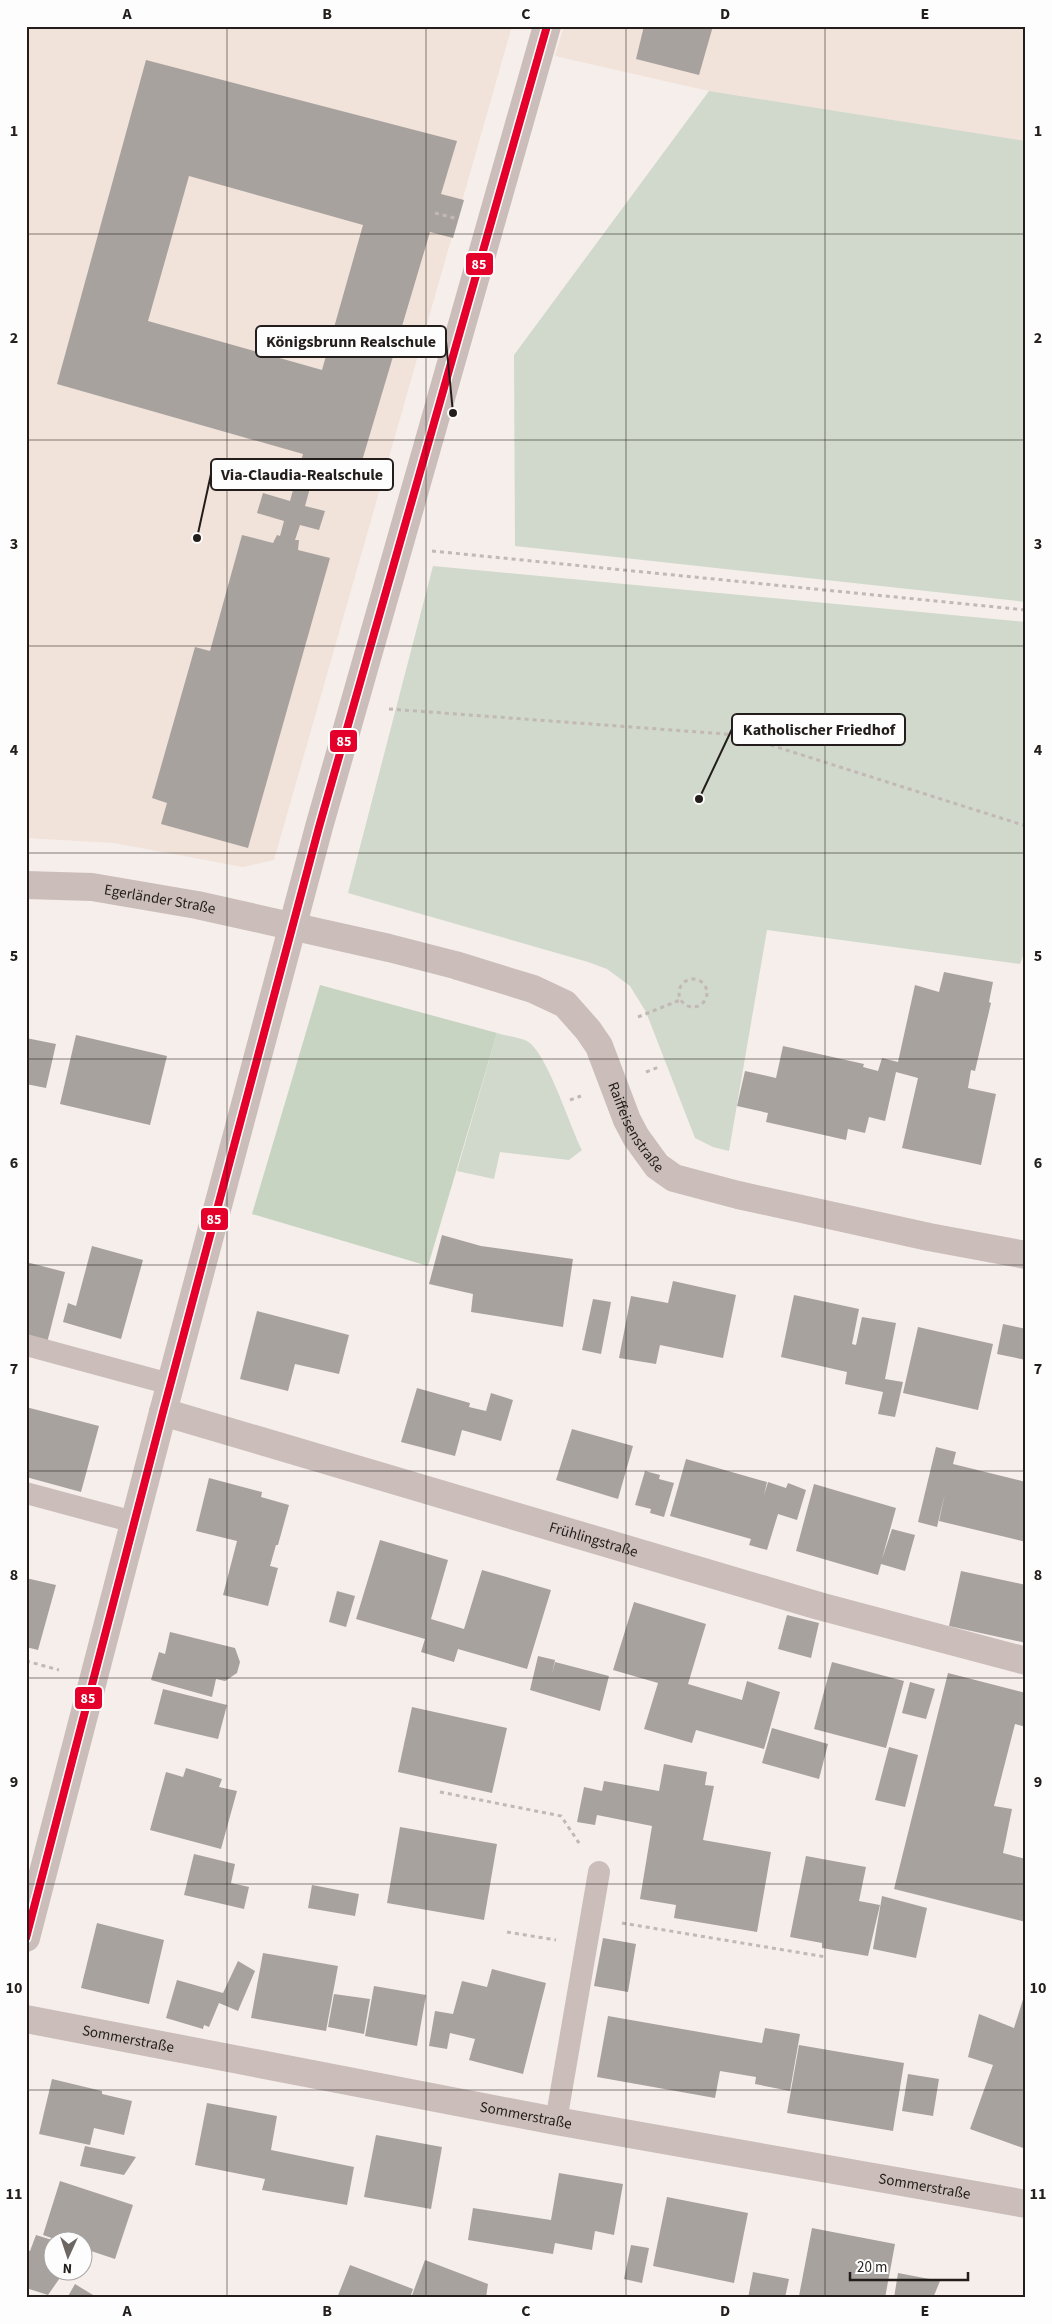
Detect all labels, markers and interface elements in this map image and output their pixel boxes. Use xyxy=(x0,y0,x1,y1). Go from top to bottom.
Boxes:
text: A xyxy=(121,3,132,25)
text: B xyxy=(322,3,332,25)
text: C xyxy=(521,3,531,25)
text: D xyxy=(720,3,730,25)
text: E xyxy=(921,3,929,25)
text: 1 xyxy=(10,120,18,142)
text: 1 xyxy=(1034,120,1042,142)
line badge: 85 xyxy=(465,252,494,276)
text: 85 xyxy=(472,255,486,275)
callout: Königsbrunn Realschule xyxy=(256,326,446,357)
text: 2 xyxy=(10,327,18,349)
text: 2 xyxy=(1034,327,1042,349)
text: Königsbrunn Realschule xyxy=(266,331,436,353)
callout: Via-Claudia-Realschule xyxy=(211,459,393,490)
text: Via-Claudia-Realschule xyxy=(220,464,383,486)
text: 3 xyxy=(10,533,18,555)
text: 3 xyxy=(1034,533,1042,555)
callout: Katholischer Friedhof xyxy=(732,714,905,745)
text: Katholischer Friedhof xyxy=(743,719,896,741)
line badge: 85 xyxy=(329,729,358,753)
text: 85 xyxy=(337,732,351,752)
text: 4 xyxy=(10,739,19,761)
text: 4 xyxy=(1034,739,1043,761)
street label: Egerländer Straße xyxy=(103,879,218,920)
text: 5 xyxy=(10,945,18,967)
text: 5 xyxy=(1034,945,1042,967)
street label: Raiffeisenstraße xyxy=(602,1079,667,1178)
text: 6 xyxy=(10,1152,18,1174)
text: 6 xyxy=(1034,1152,1042,1174)
line badge: 85 xyxy=(200,1207,229,1231)
text: 85 xyxy=(207,1210,221,1230)
text: 7 xyxy=(10,1358,18,1380)
text: 7 xyxy=(1034,1358,1042,1380)
street label: Frühlingstraße xyxy=(547,1517,640,1563)
text: 8 xyxy=(10,1564,18,1586)
text: 8 xyxy=(1034,1564,1042,1586)
line badge: 85 xyxy=(74,1686,103,1710)
text: 85 xyxy=(81,1689,95,1709)
text: 9 xyxy=(10,1771,18,1793)
text: 9 xyxy=(1034,1771,1042,1793)
text: 10 xyxy=(6,1977,22,1999)
text: 10 xyxy=(1030,1977,1046,1999)
street label: Sommerstraße xyxy=(80,2020,176,2058)
street label: Sommerstraße xyxy=(478,2097,573,2135)
street label: Sommerstraße xyxy=(877,2168,972,2205)
text: 11 xyxy=(6,2183,22,2205)
text: 11 xyxy=(1030,2183,1046,2205)
north arrow xyxy=(42,2232,92,2282)
scale bar xyxy=(850,2249,967,2281)
text: 20 m xyxy=(857,2257,887,2278)
text: N xyxy=(62,2258,73,2278)
text: A xyxy=(121,2300,132,2322)
text: B xyxy=(322,2300,332,2322)
text: C xyxy=(521,2300,531,2322)
text: D xyxy=(720,2300,730,2322)
text: E xyxy=(921,2300,929,2322)

